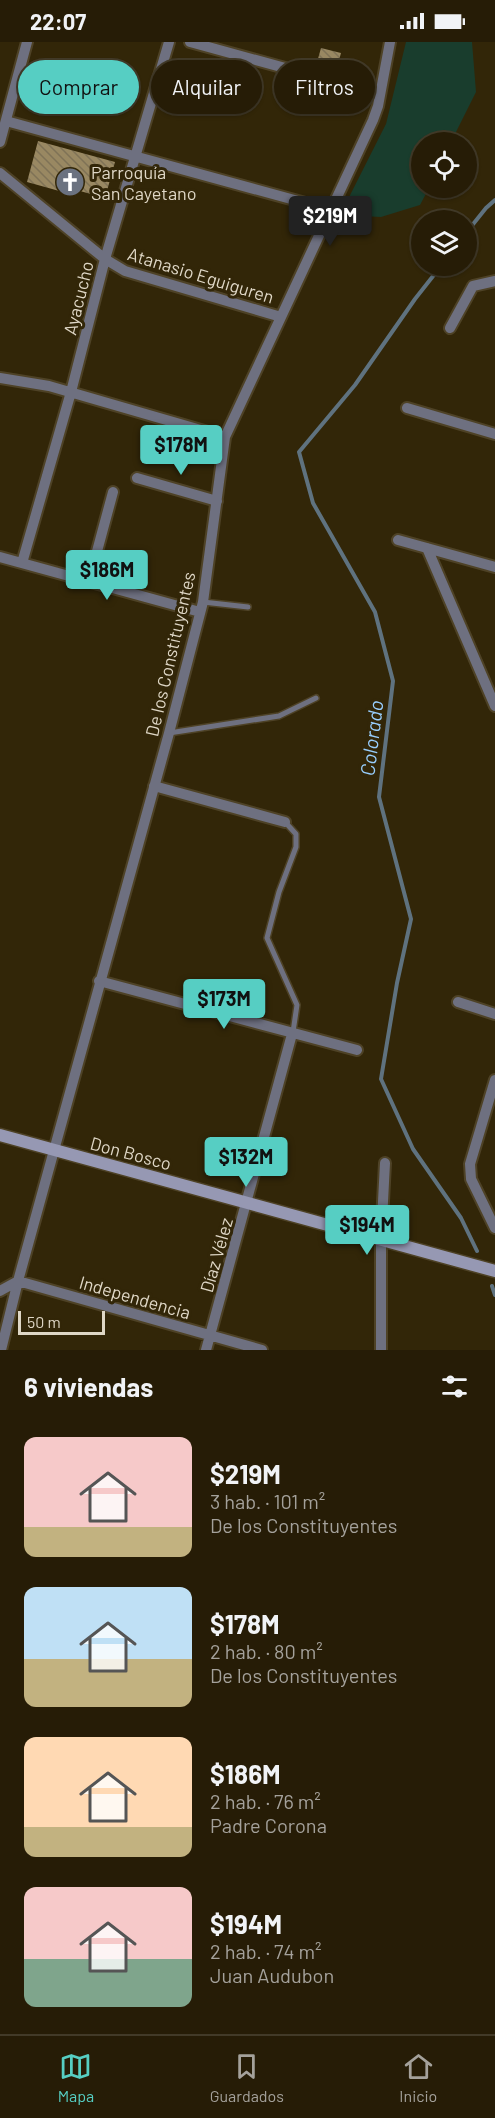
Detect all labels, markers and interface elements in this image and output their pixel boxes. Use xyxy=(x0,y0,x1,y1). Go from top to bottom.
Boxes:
text: 22:07 xyxy=(30,8,86,34)
chip: Comprar xyxy=(18,60,139,114)
chip: Alquilar xyxy=(151,60,262,114)
chip: Filtros xyxy=(274,60,375,114)
map controls xyxy=(411,132,477,276)
button: locate xyxy=(411,132,477,198)
place label: Parroquía San Cayetano xyxy=(91,161,196,204)
church icon: Parroquía San Cayetano xyxy=(54,166,86,198)
pin: $219M xyxy=(288,196,372,247)
text: $219M xyxy=(303,203,357,227)
button: layers xyxy=(411,210,477,276)
street label: Atanasio Eguiguren xyxy=(125,242,277,308)
street label: Ayacucho xyxy=(58,259,98,337)
pin: $178M xyxy=(139,425,223,476)
text: $178M xyxy=(154,432,208,456)
pin: $186M xyxy=(65,550,149,601)
text: $186M xyxy=(80,557,134,581)
street label: De los Constituyentes xyxy=(140,569,200,739)
water label: Colorado xyxy=(354,699,388,777)
pin: $173M xyxy=(182,979,266,1030)
text: $173M xyxy=(197,986,251,1010)
street label: Don Bosco xyxy=(88,1132,174,1174)
pin: $132M xyxy=(204,1137,288,1188)
text: $132M xyxy=(219,1144,273,1168)
pin: $194M xyxy=(325,1205,409,1256)
text: $194M xyxy=(339,1212,395,1236)
street label: Díaz Vélez xyxy=(195,1215,237,1295)
street label: Independencia xyxy=(77,1271,193,1323)
scale bar xyxy=(18,1308,105,1336)
text: 50 m xyxy=(27,1312,61,1331)
icon: filters xyxy=(438,1370,471,1403)
text: 6 viviendas xyxy=(24,1371,153,1402)
text: $219M xyxy=(210,1458,281,1489)
icon: home xyxy=(72,1461,144,1533)
text: 3 hab. · 101 m² xyxy=(210,1489,325,1513)
text: De los Constituyentes xyxy=(210,1513,397,1537)
text: $178M xyxy=(210,1608,280,1639)
icon: home xyxy=(72,1611,144,1683)
text: 2 hab. · 80 m² xyxy=(210,1639,323,1663)
text: De los Constituyentes xyxy=(210,1663,397,1687)
text: $186M xyxy=(210,1758,281,1789)
icon: home xyxy=(72,1761,144,1833)
text: 2 hab. · 76 m² xyxy=(210,1789,321,1813)
text: Padre Corona xyxy=(210,1813,327,1837)
text: $194M xyxy=(210,1908,282,1939)
icon: home xyxy=(72,1911,144,1983)
text: 2 hab. · 74 m² xyxy=(210,1939,322,1963)
text: Juan Audubon xyxy=(210,1963,334,1987)
tab: Mapa xyxy=(58,2050,94,2105)
tab: Guardados xyxy=(210,2050,284,2105)
tab: Inicio xyxy=(399,2050,437,2105)

